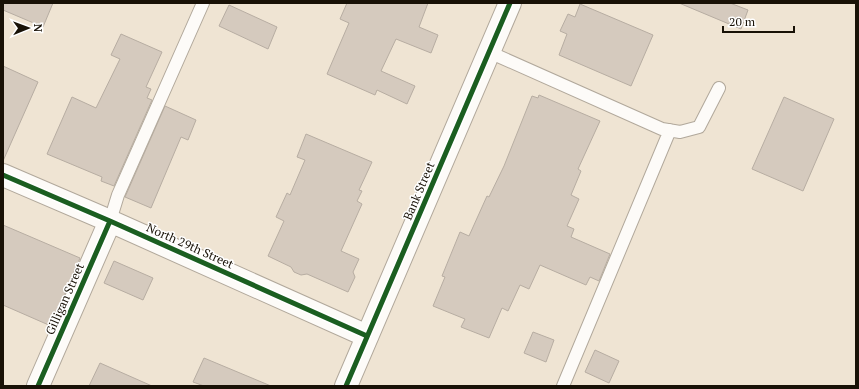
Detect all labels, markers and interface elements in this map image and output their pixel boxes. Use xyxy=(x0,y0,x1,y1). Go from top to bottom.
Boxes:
north arrow xyxy=(8,8,48,48)
scale bar xyxy=(723,8,794,34)
text: 20 m xyxy=(729,14,756,29)
text: N xyxy=(31,24,45,33)
street label: Bank Street xyxy=(400,159,438,222)
street label: North 29th Street xyxy=(144,220,237,272)
street label: Gilligan Street xyxy=(42,260,87,337)

